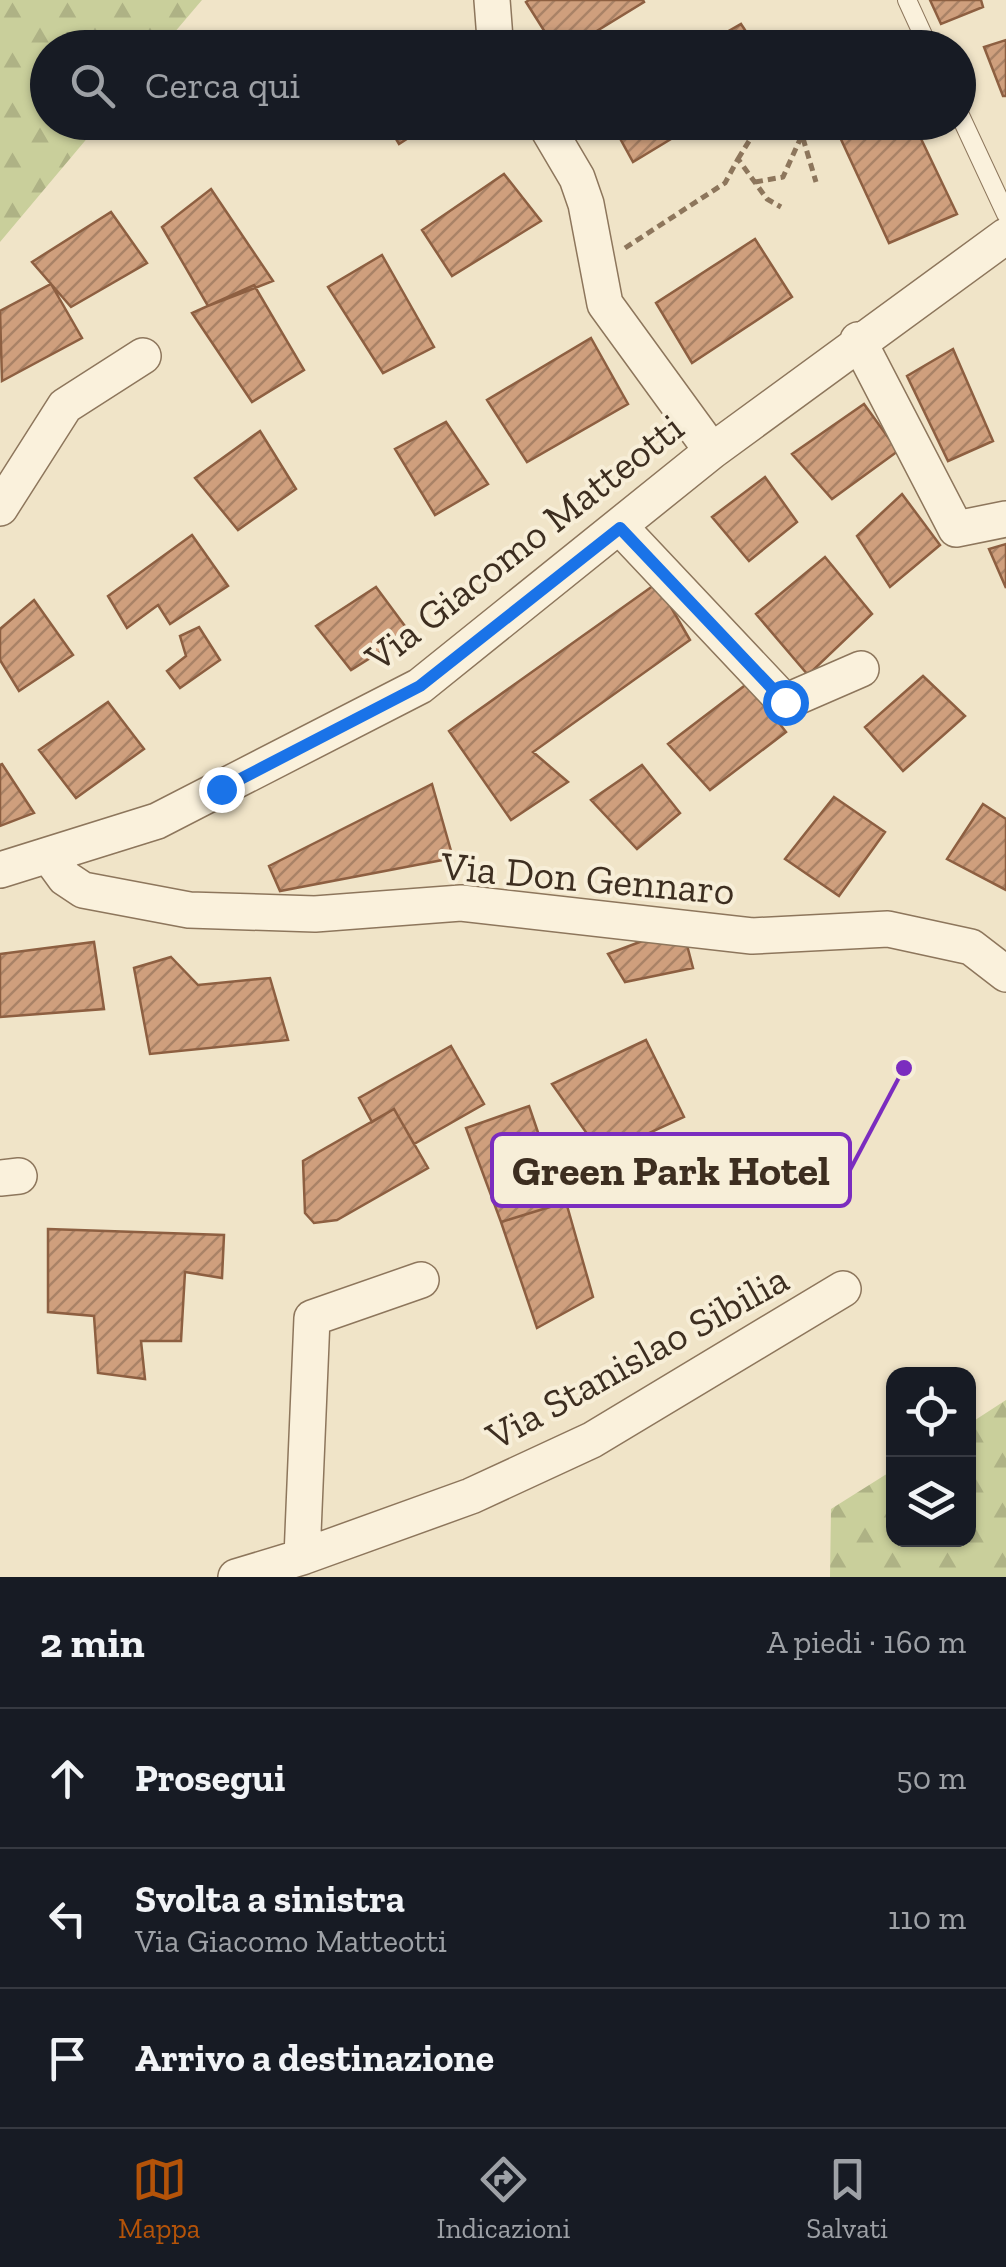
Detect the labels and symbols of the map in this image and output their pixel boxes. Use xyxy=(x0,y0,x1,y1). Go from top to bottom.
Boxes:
street label: Via Giacomo Matteotti xyxy=(355,403,692,682)
route start xyxy=(763,680,809,726)
route end xyxy=(199,767,245,813)
street label: Via Don Gennaro xyxy=(438,841,737,915)
callout: Green Park Hotel xyxy=(492,1134,850,1206)
text: Green Park Hotel xyxy=(512,1145,830,1196)
street label: Via Stanislao Sibilia xyxy=(477,1254,796,1460)

